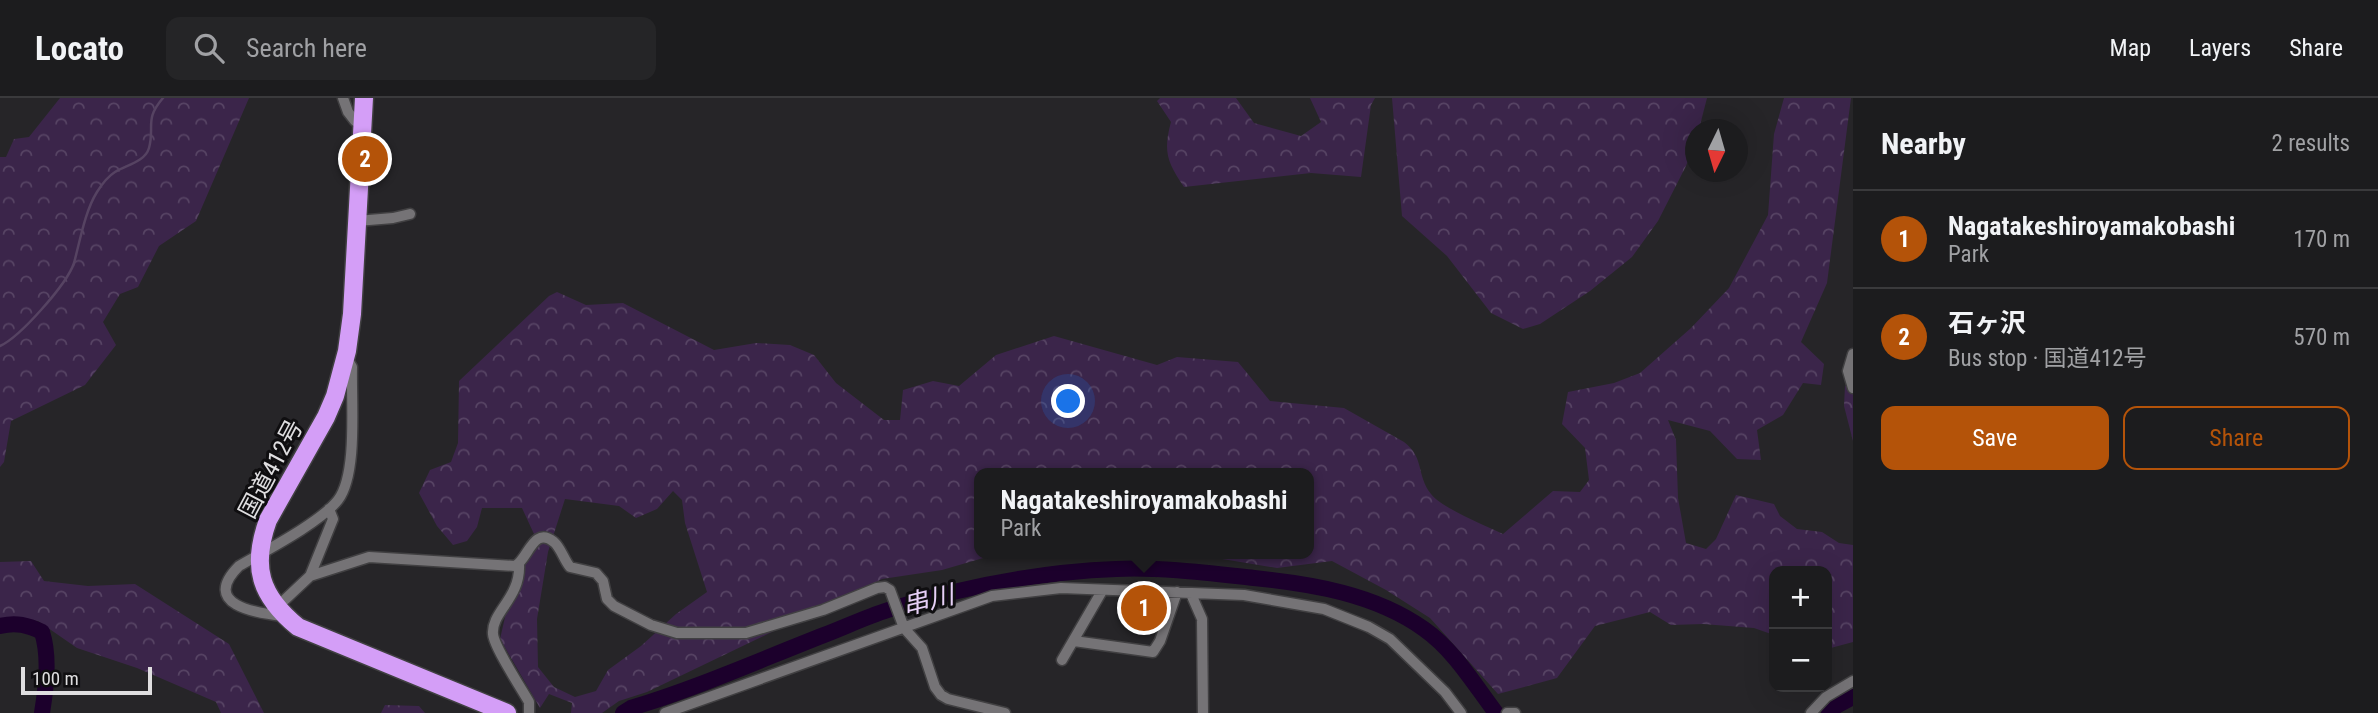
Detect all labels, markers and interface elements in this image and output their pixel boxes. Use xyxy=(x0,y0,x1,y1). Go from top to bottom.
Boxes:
search box xyxy=(166,17,656,80)
text: Locato xyxy=(35,29,124,68)
icon: search xyxy=(190,29,228,67)
text: Search here xyxy=(246,33,367,63)
text: Map xyxy=(2110,34,2151,62)
text: Layers xyxy=(2189,34,2251,62)
text: Share xyxy=(2289,34,2343,62)
north arrow xyxy=(1685,119,1748,182)
text: Nearby xyxy=(1881,126,1966,161)
text: 2 results xyxy=(2272,130,2350,157)
pin: 2 xyxy=(342,133,388,185)
text: Nagatakeshiroyamakobashi xyxy=(1948,211,2235,241)
text: 1 xyxy=(1898,226,1910,253)
text: 170 m xyxy=(2293,226,2350,253)
text: Park xyxy=(1948,241,1989,268)
text: 石ヶ沢 xyxy=(1948,308,2026,338)
text: 2 xyxy=(1898,324,1910,351)
text: 570 m xyxy=(2293,324,2350,351)
text: Bus stop · 国道412号 xyxy=(1948,345,2147,372)
your location xyxy=(1051,384,1085,418)
button: Save xyxy=(1881,406,2109,470)
button: Share xyxy=(2123,406,2350,470)
street label: 国道412号 xyxy=(233,415,309,523)
popup xyxy=(974,468,1314,559)
text: Nagatakeshiroyamakobashi xyxy=(1000,485,1288,515)
text: Park xyxy=(1000,515,1041,542)
map controls xyxy=(1769,566,1832,692)
button: + xyxy=(1769,566,1832,629)
water label: 串川 xyxy=(899,578,960,621)
pin: 1 xyxy=(1121,582,1167,634)
button: − xyxy=(1769,629,1832,692)
scale bar xyxy=(21,664,152,696)
text: 100 m xyxy=(32,667,79,690)

